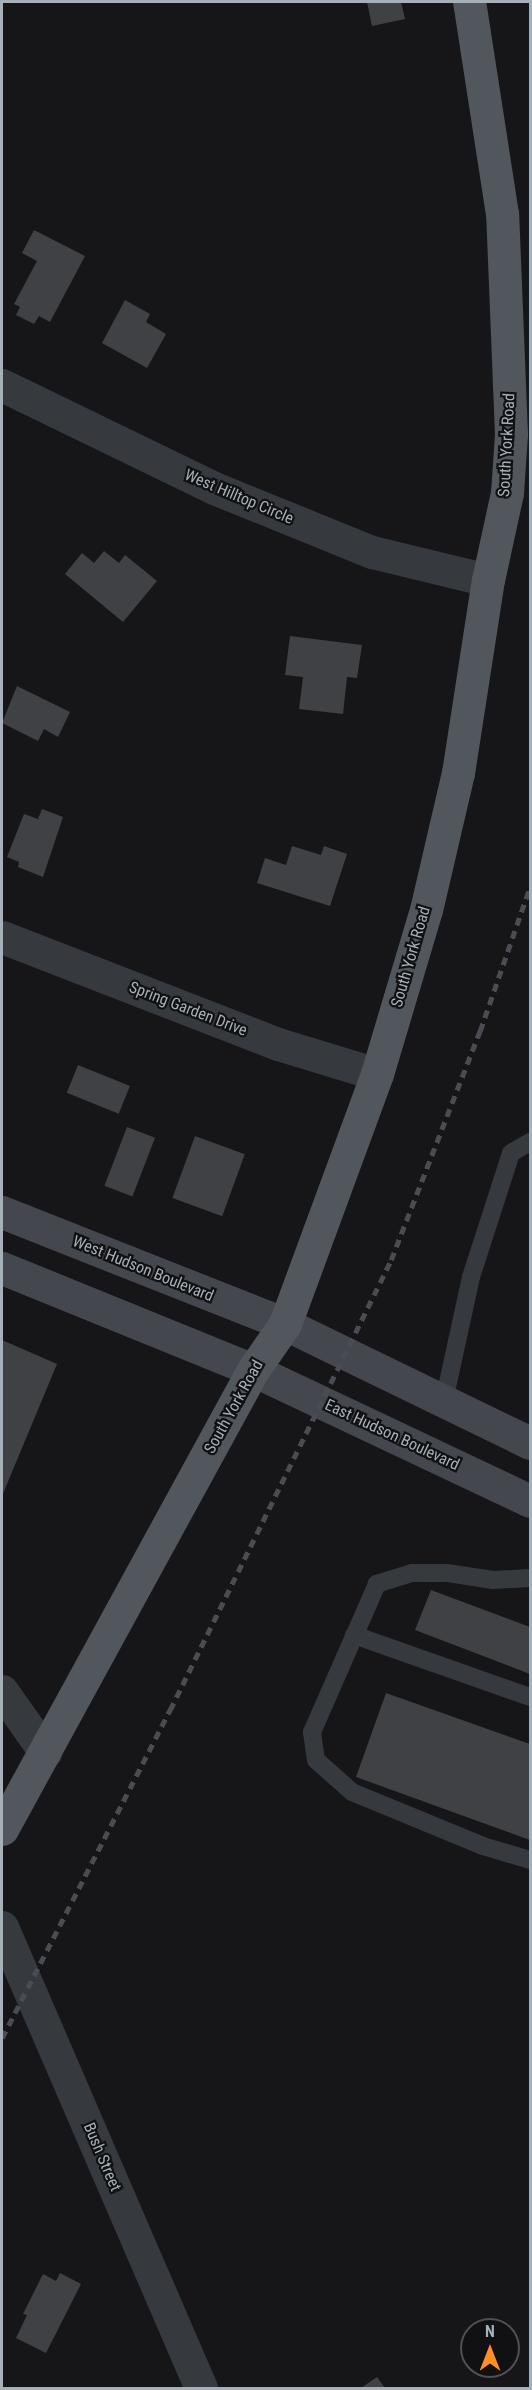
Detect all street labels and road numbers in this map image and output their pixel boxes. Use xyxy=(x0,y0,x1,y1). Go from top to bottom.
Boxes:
street label: South York Road xyxy=(495,393,519,497)
street label: West Hilltop Circle xyxy=(182,465,296,529)
street label: South York Road xyxy=(387,904,435,1010)
street label: Spring Garden Drive xyxy=(126,978,250,1040)
street label: West Hudson Boulevard xyxy=(70,1232,216,1306)
street label: South York Road xyxy=(200,1357,268,1457)
street label: East Hudson Boulevard xyxy=(322,1395,462,1475)
street label: Bush Street xyxy=(79,2120,125,2194)

